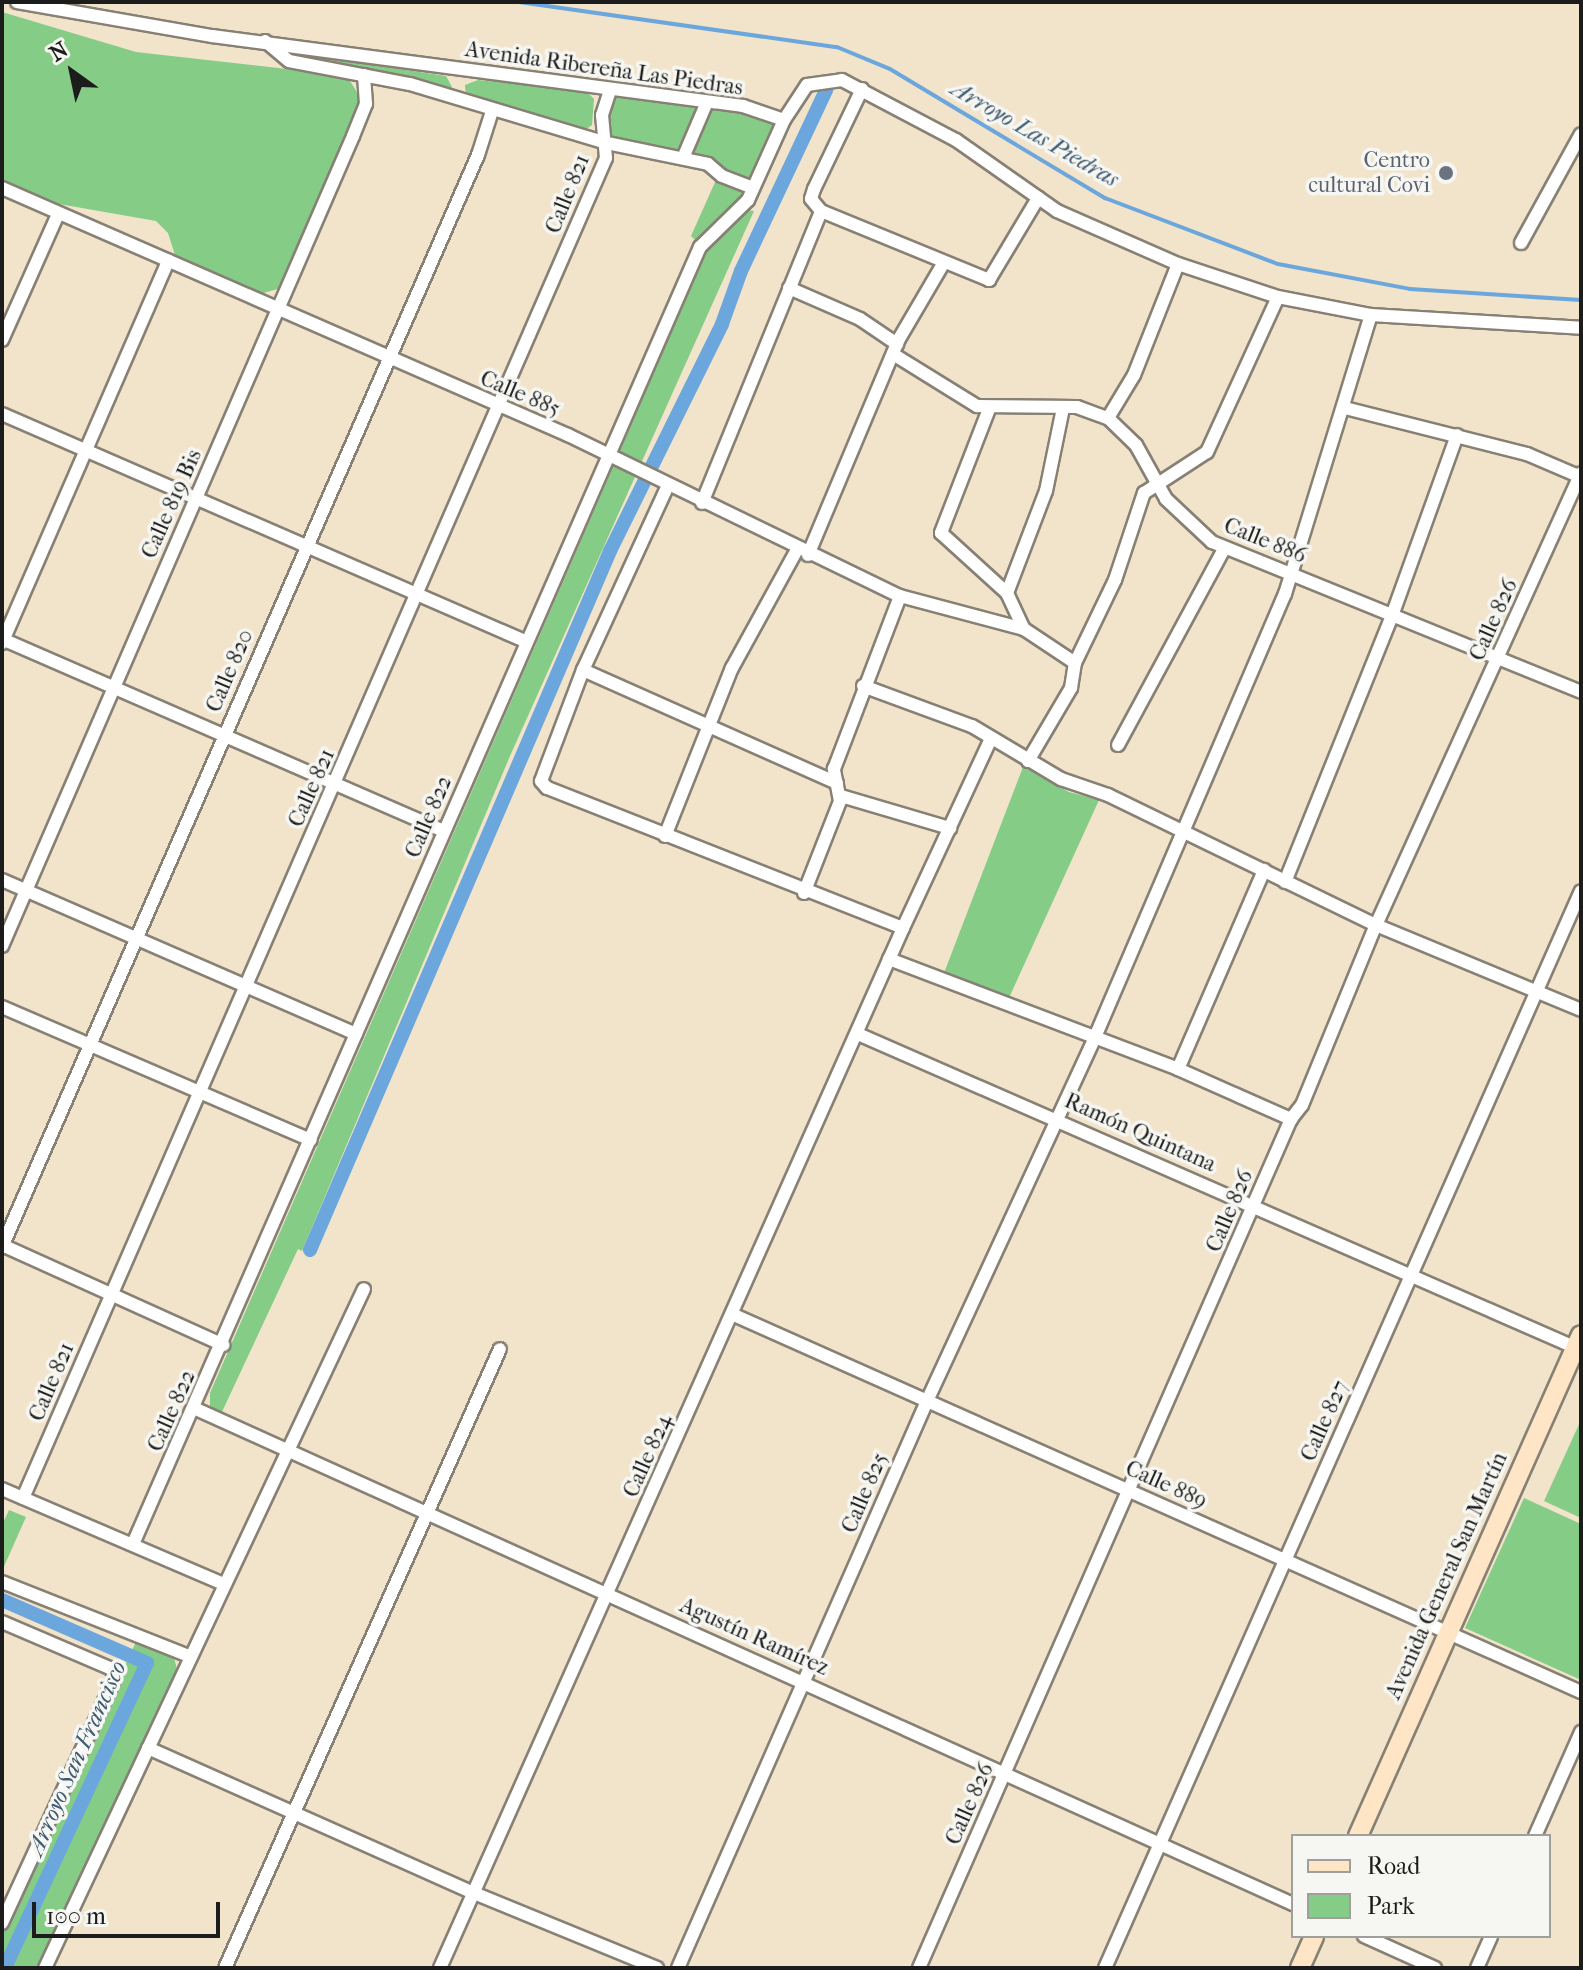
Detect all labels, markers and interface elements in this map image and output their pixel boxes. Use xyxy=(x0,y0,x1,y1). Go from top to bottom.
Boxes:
north arrow xyxy=(32,32,112,112)
text: N xyxy=(45,36,73,67)
street label: Avenida Ribereña Las Piedras xyxy=(463,36,745,102)
water label: Arroyo Las Piedras xyxy=(946,74,1124,194)
place label: Centro cultural Covi xyxy=(1308,147,1430,198)
street label: Calle 821 xyxy=(540,151,596,237)
marker: Centro cultural Covi xyxy=(1437,164,1455,182)
street label: Calle 885 xyxy=(476,365,564,423)
street label: Calle 819 Bis xyxy=(136,445,208,563)
street label: Calle 886 xyxy=(1220,513,1310,569)
street label: Calle 826 xyxy=(1464,575,1524,665)
street label: Calle 820 xyxy=(201,626,259,716)
street label: Calle 821 xyxy=(283,745,341,831)
street label: Calle 822 xyxy=(400,772,458,862)
street label: Ramón Quintana xyxy=(1060,1088,1220,1178)
street label: Calle 826 xyxy=(1201,1166,1259,1256)
street label: Calle 821 xyxy=(24,1339,80,1425)
street label: Calle 822 xyxy=(142,1366,202,1456)
street label: Calle 827 xyxy=(1296,1377,1354,1465)
street label: Calle 824 xyxy=(618,1410,678,1502)
street label: Avenida General San Martín xyxy=(1381,1448,1513,1704)
street label: Calle 825 xyxy=(836,1449,894,1537)
street label: Calle 889 xyxy=(1121,1455,1211,1515)
street label: Agustín Ramírez xyxy=(676,1592,832,1682)
water label: Arroyo San Francisco xyxy=(21,1656,133,1860)
street label: Calle 826 xyxy=(940,1759,1000,1849)
legend xyxy=(1291,1834,1551,1938)
text: Road xyxy=(1367,1852,1420,1880)
scale bar xyxy=(36,1886,224,1936)
text: Park xyxy=(1367,1892,1415,1920)
text: 100 m xyxy=(46,1902,106,1930)

